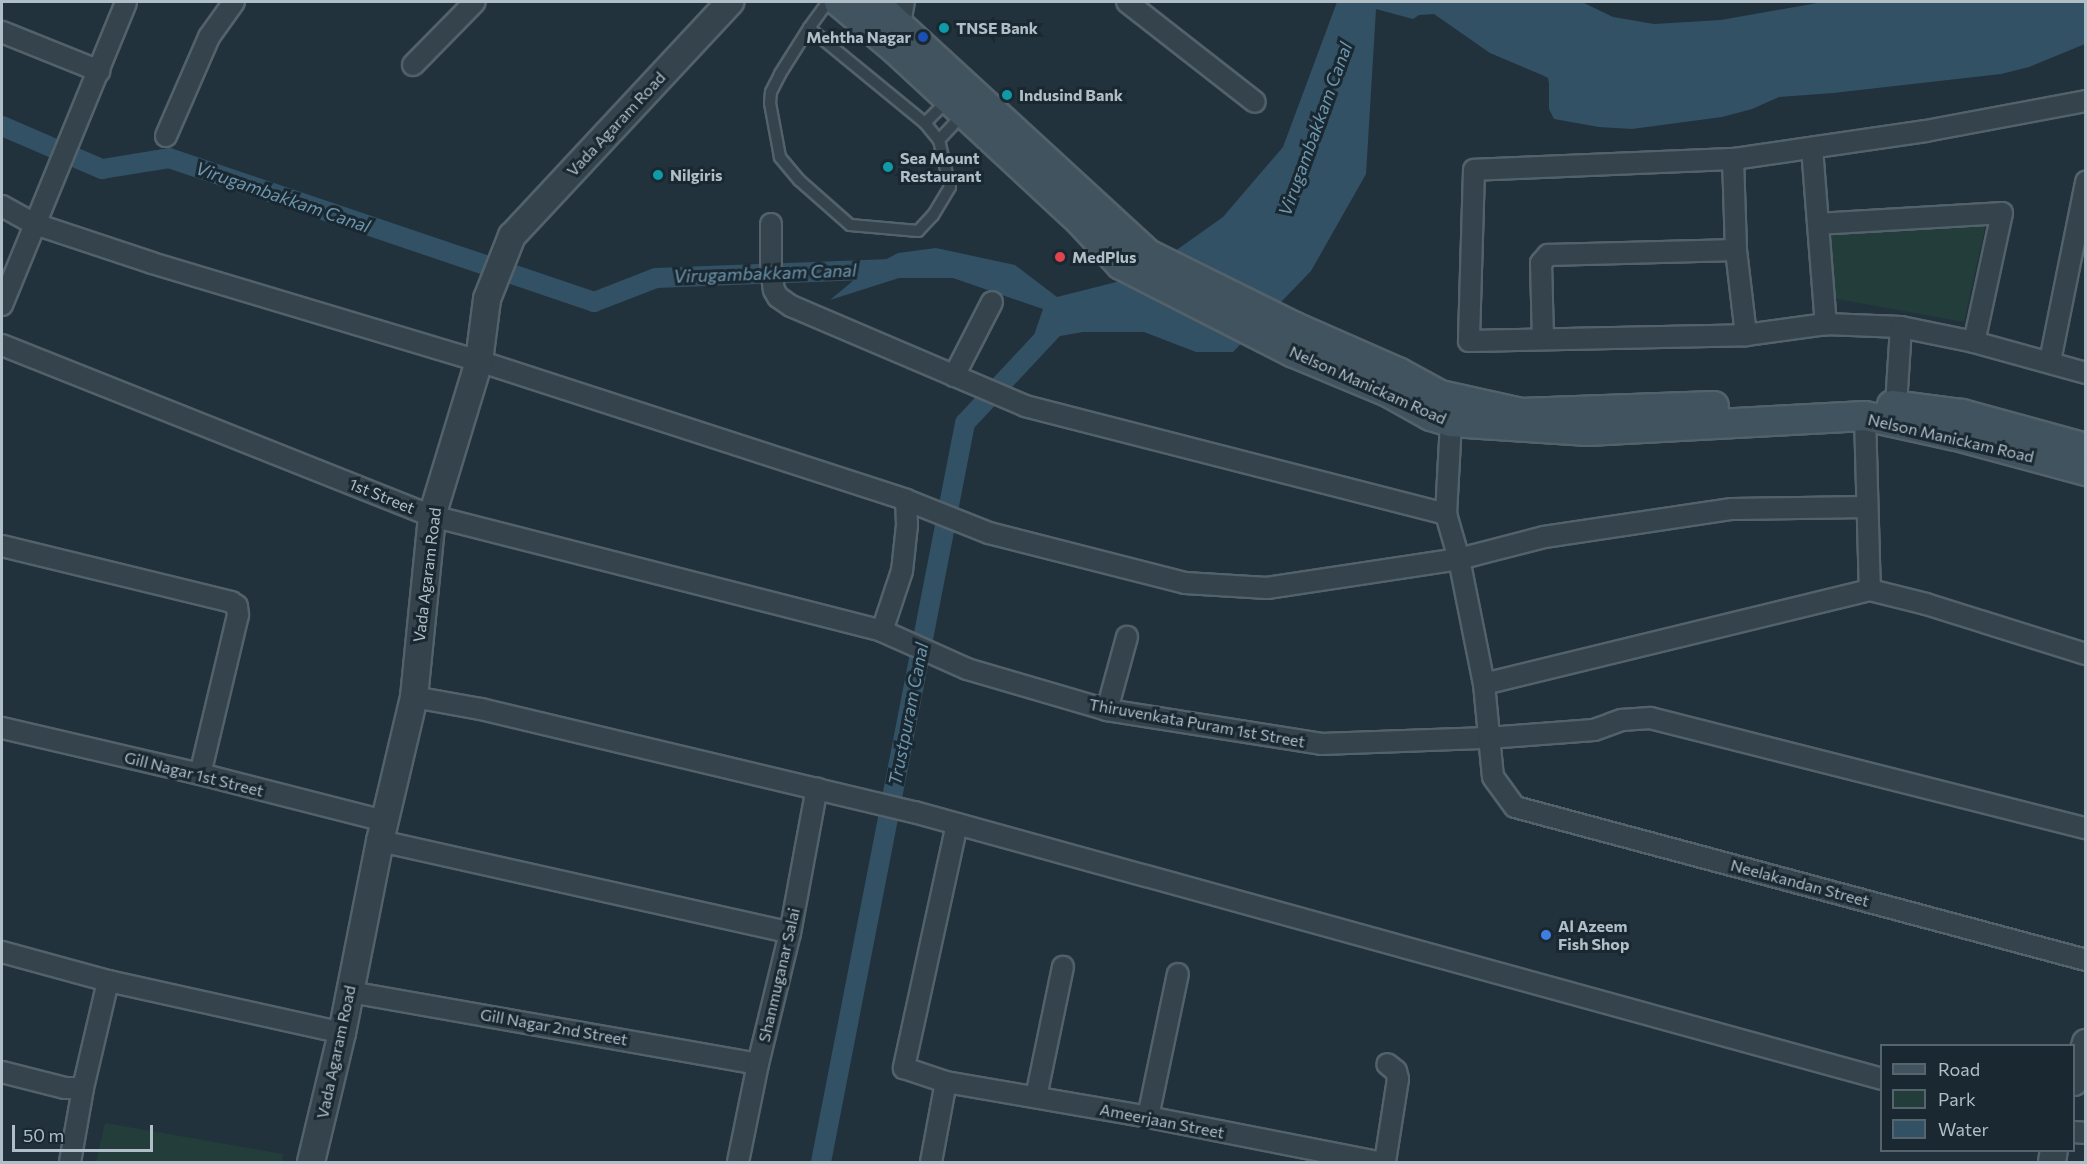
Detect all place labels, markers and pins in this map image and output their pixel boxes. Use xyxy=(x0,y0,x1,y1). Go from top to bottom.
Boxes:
place label: TNSE Bank xyxy=(956,18,1038,38)
marker: TNSE Bank xyxy=(937,21,951,35)
place label: Mehtha Nagar xyxy=(806,27,911,47)
marker: Mehtha Nagar xyxy=(916,30,930,44)
place label: Indusind Bank xyxy=(1019,85,1123,105)
marker: Indusind Bank xyxy=(1000,88,1014,102)
place label: Sea Mount Restaurant xyxy=(900,148,981,186)
marker: Sea Mount Restaurant xyxy=(881,160,895,174)
place label: Nilgiris xyxy=(670,165,723,185)
marker: Nilgiris xyxy=(651,168,665,182)
place label: MedPlus xyxy=(1072,247,1136,267)
marker: MedPlus xyxy=(1053,250,1067,264)
place label: Al Azeem Fish Shop xyxy=(1558,916,1629,954)
marker: Al Azeem Fish Shop xyxy=(1539,928,1553,942)

